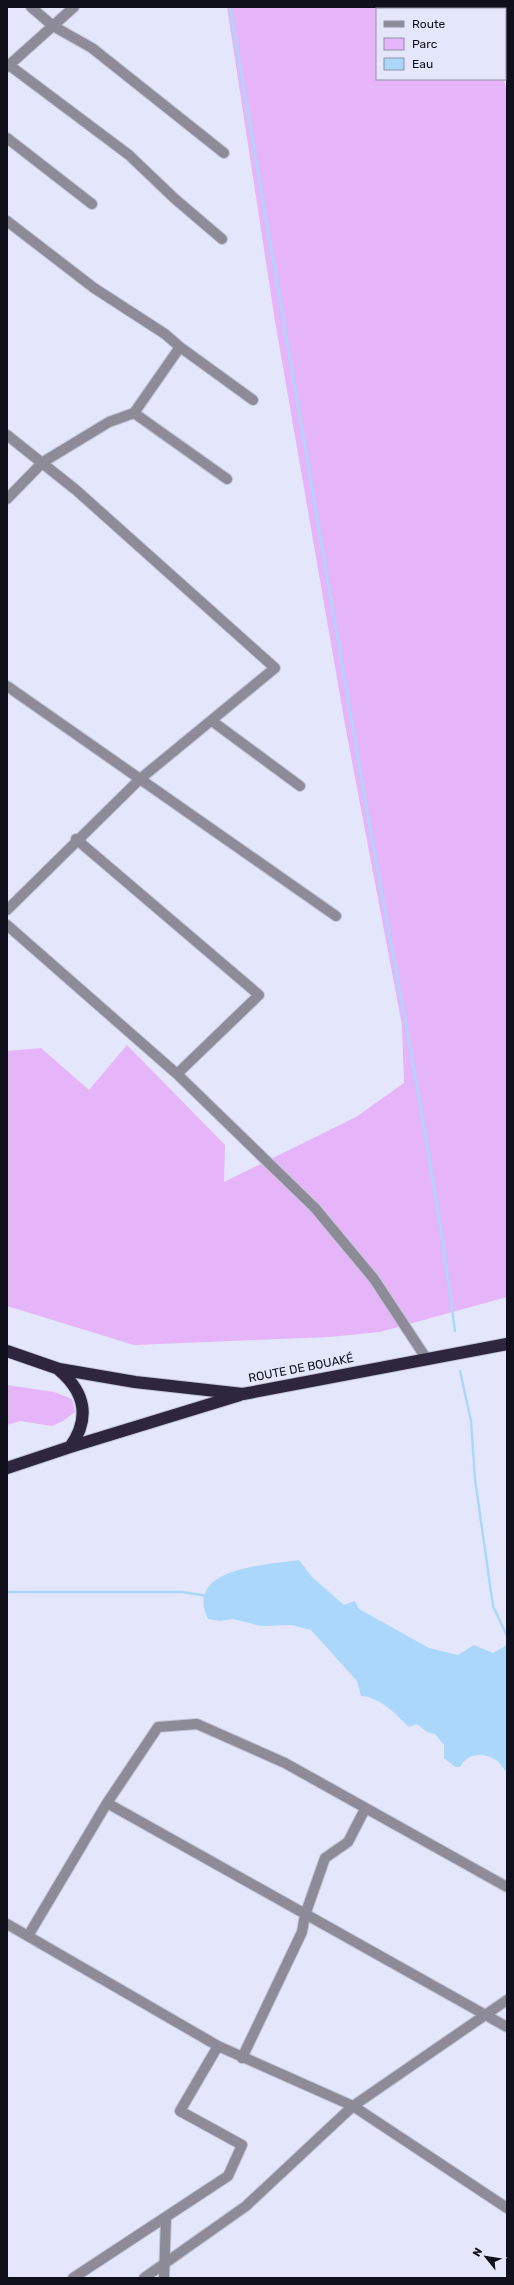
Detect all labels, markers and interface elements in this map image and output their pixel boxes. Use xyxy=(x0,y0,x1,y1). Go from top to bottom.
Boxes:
legend xyxy=(376,8,506,80)
text: Route xyxy=(412,17,446,31)
text: Parc xyxy=(412,37,438,51)
text: Eau xyxy=(412,57,433,71)
street label: ROUTE DE BOUAKÉ xyxy=(247,1351,355,1385)
north arrow xyxy=(466,2237,506,2277)
text: N xyxy=(470,2246,485,2259)

